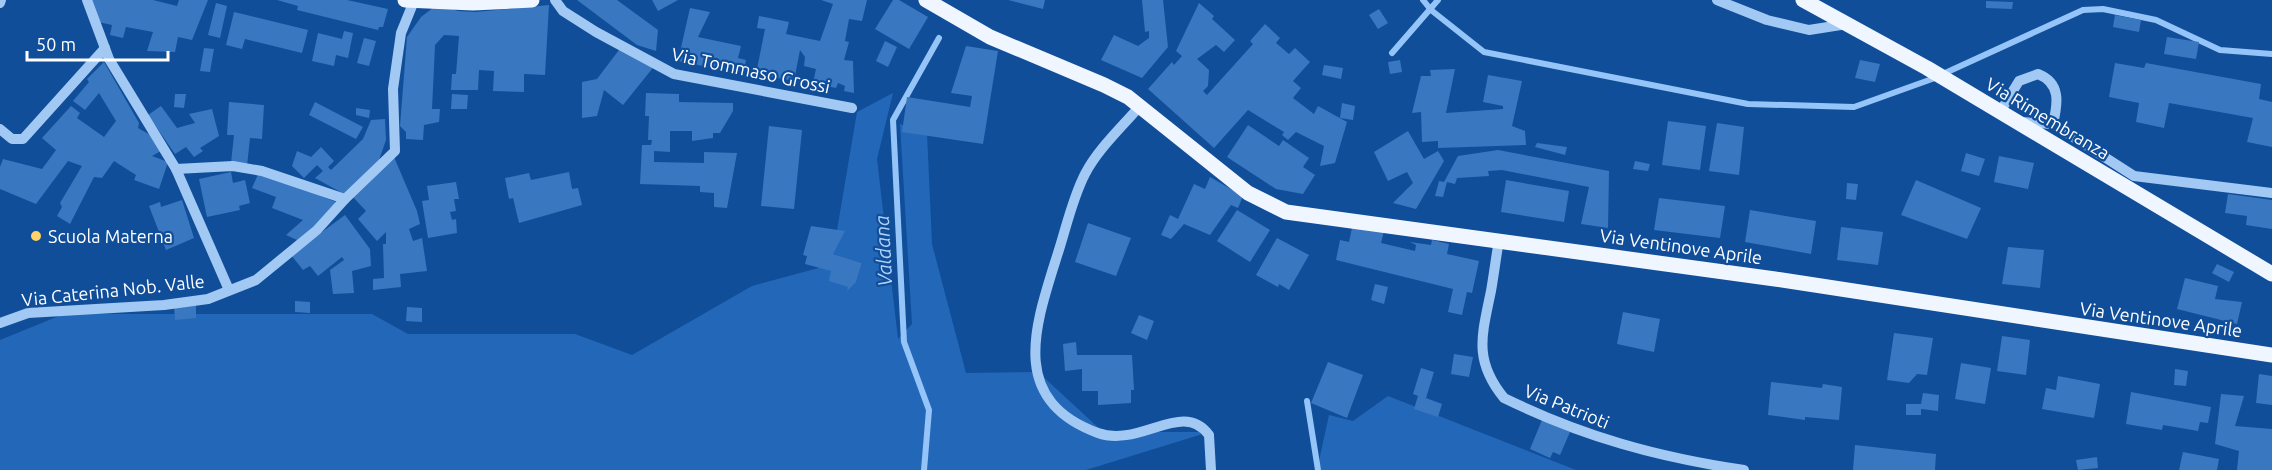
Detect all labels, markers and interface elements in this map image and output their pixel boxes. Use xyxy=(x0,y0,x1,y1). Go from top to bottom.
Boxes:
scale bar xyxy=(27,24,168,62)
text: 50 m xyxy=(36,34,76,54)
street label: Via Tommaso Grossi xyxy=(670,43,832,97)
street label: Via Rimembranza xyxy=(1983,73,2113,163)
water label: Valdana xyxy=(870,214,896,287)
street label: Via Ventinove Aprile xyxy=(1598,225,1764,267)
place label: Scuola Materna xyxy=(48,226,173,246)
marker: Scuola Materna xyxy=(29,229,43,243)
street label: Via Caterina Nob. Valle xyxy=(20,270,206,310)
street label: Via Ventinove Aprile xyxy=(2078,298,2244,340)
street label: Via Patrioti xyxy=(1522,380,1612,432)

